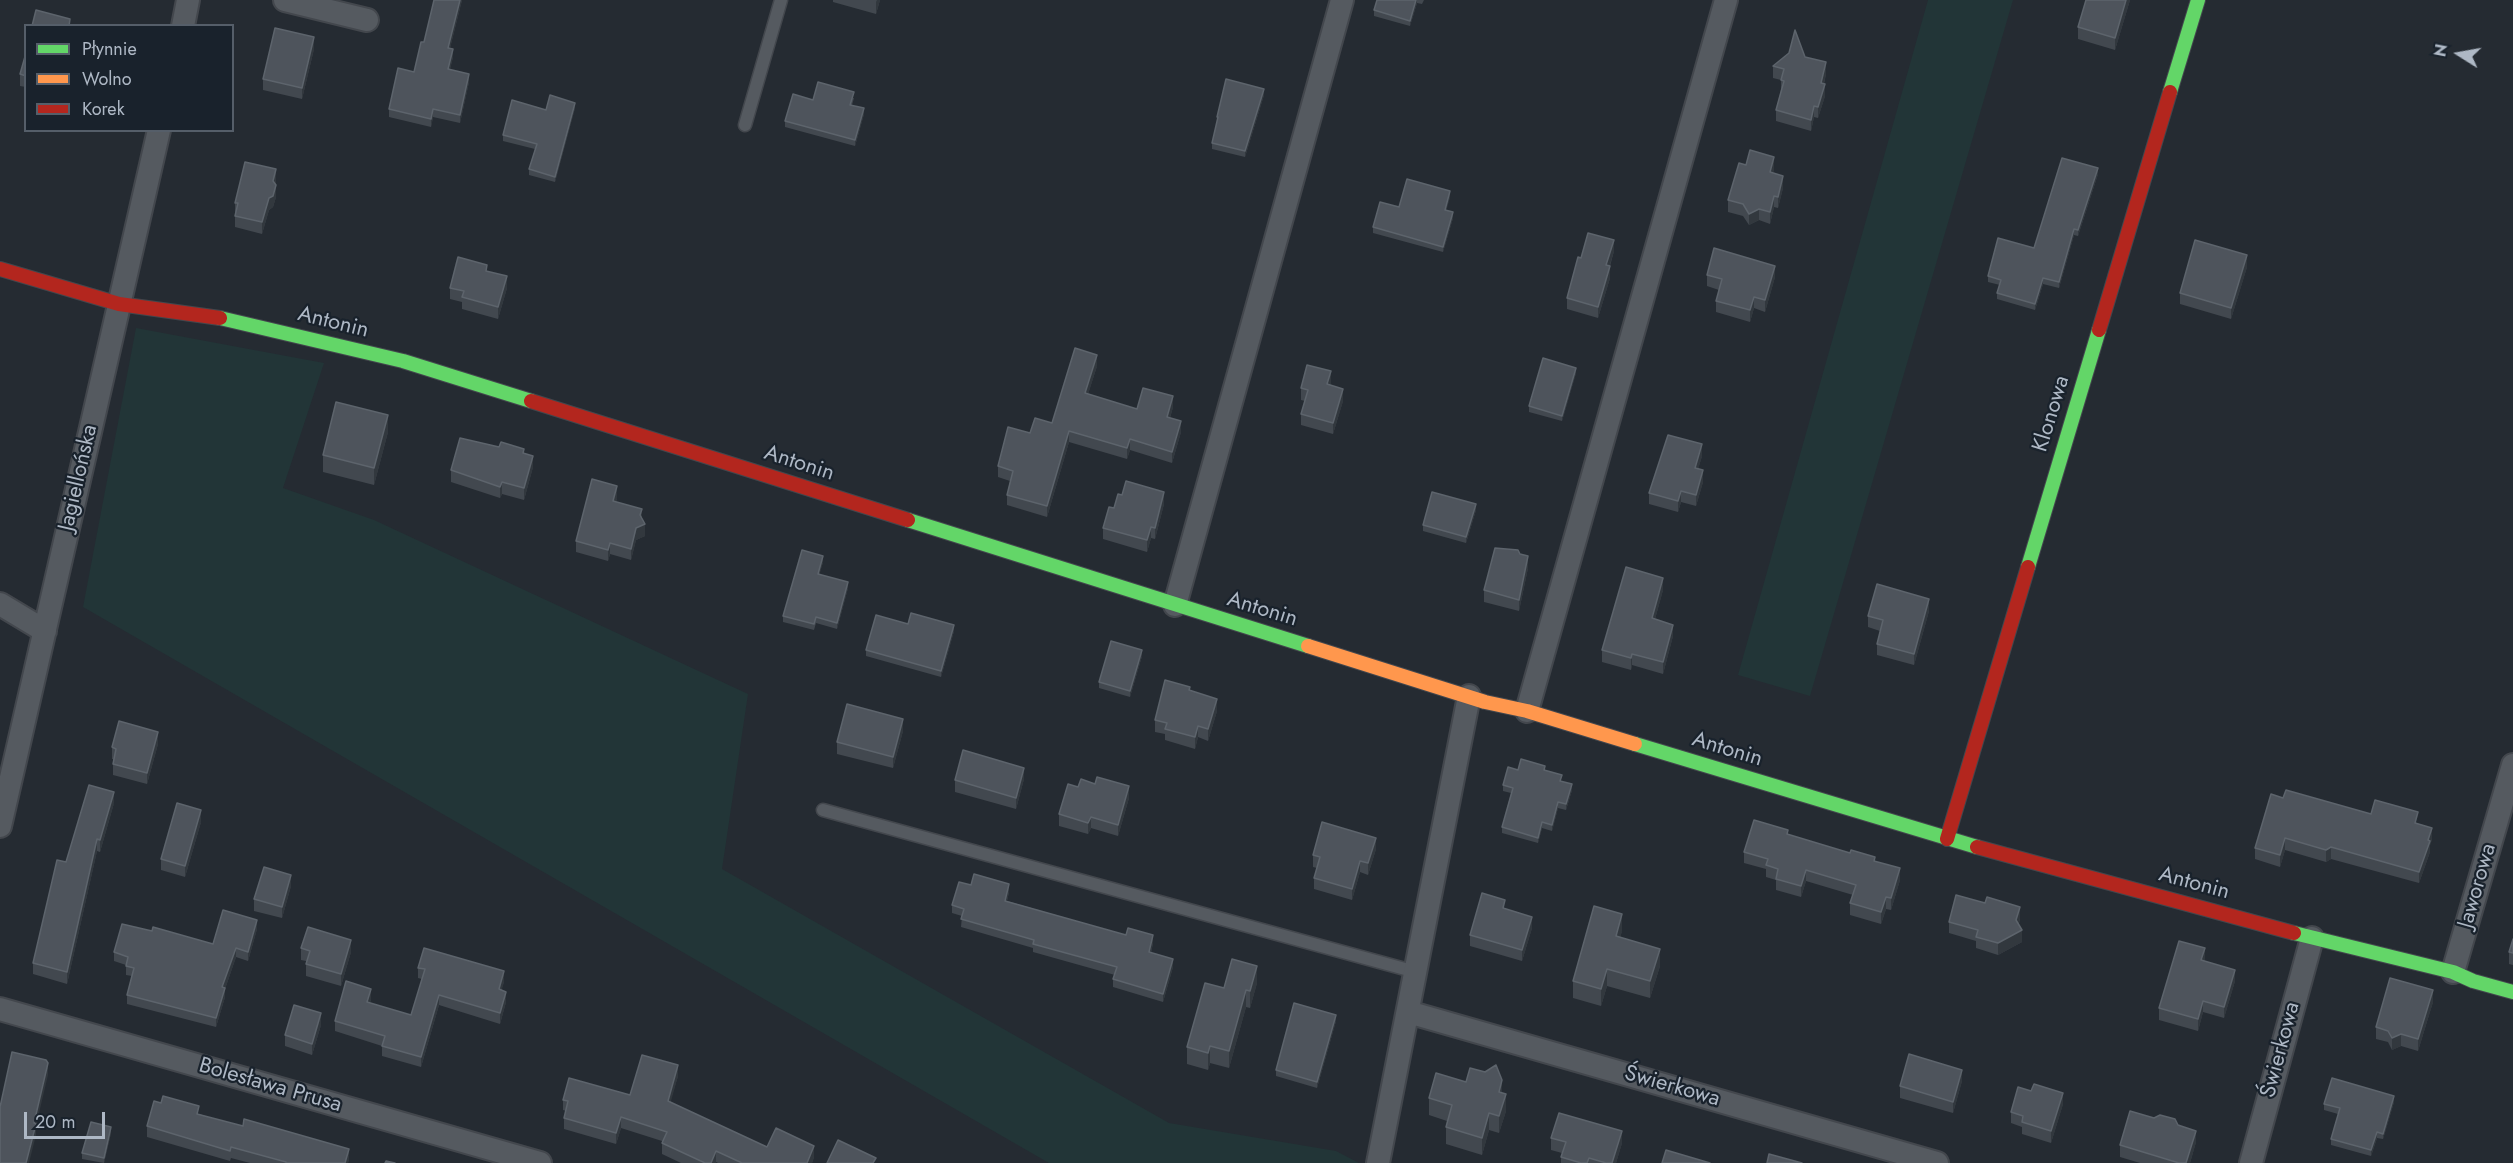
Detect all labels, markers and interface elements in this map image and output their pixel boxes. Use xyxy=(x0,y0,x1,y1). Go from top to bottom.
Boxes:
legend xyxy=(24,24,234,132)
north arrow xyxy=(2429,24,2489,84)
text: Płynnie xyxy=(82,36,137,62)
text: N xyxy=(2428,42,2453,59)
text: Wolno xyxy=(82,66,132,92)
text: Korek xyxy=(82,96,125,122)
street label: Antonin xyxy=(295,301,371,345)
street label: Klonowa xyxy=(2028,373,2076,455)
street label: Jagiellońska xyxy=(54,422,104,534)
street label: Antonin xyxy=(761,440,837,488)
street label: Antonin xyxy=(1224,587,1300,633)
street label: Antonin xyxy=(1689,727,1765,773)
street label: Jaworowa xyxy=(2453,841,2503,931)
street label: Antonin xyxy=(2156,862,2232,906)
street label: Świerkowa xyxy=(2256,999,2306,1101)
street label: Bolesława Prusa xyxy=(196,1053,344,1119)
street label: Świerkowa xyxy=(1621,1061,1723,1113)
scale bar xyxy=(27,1100,108,1138)
text: 20 m xyxy=(35,1109,75,1135)

